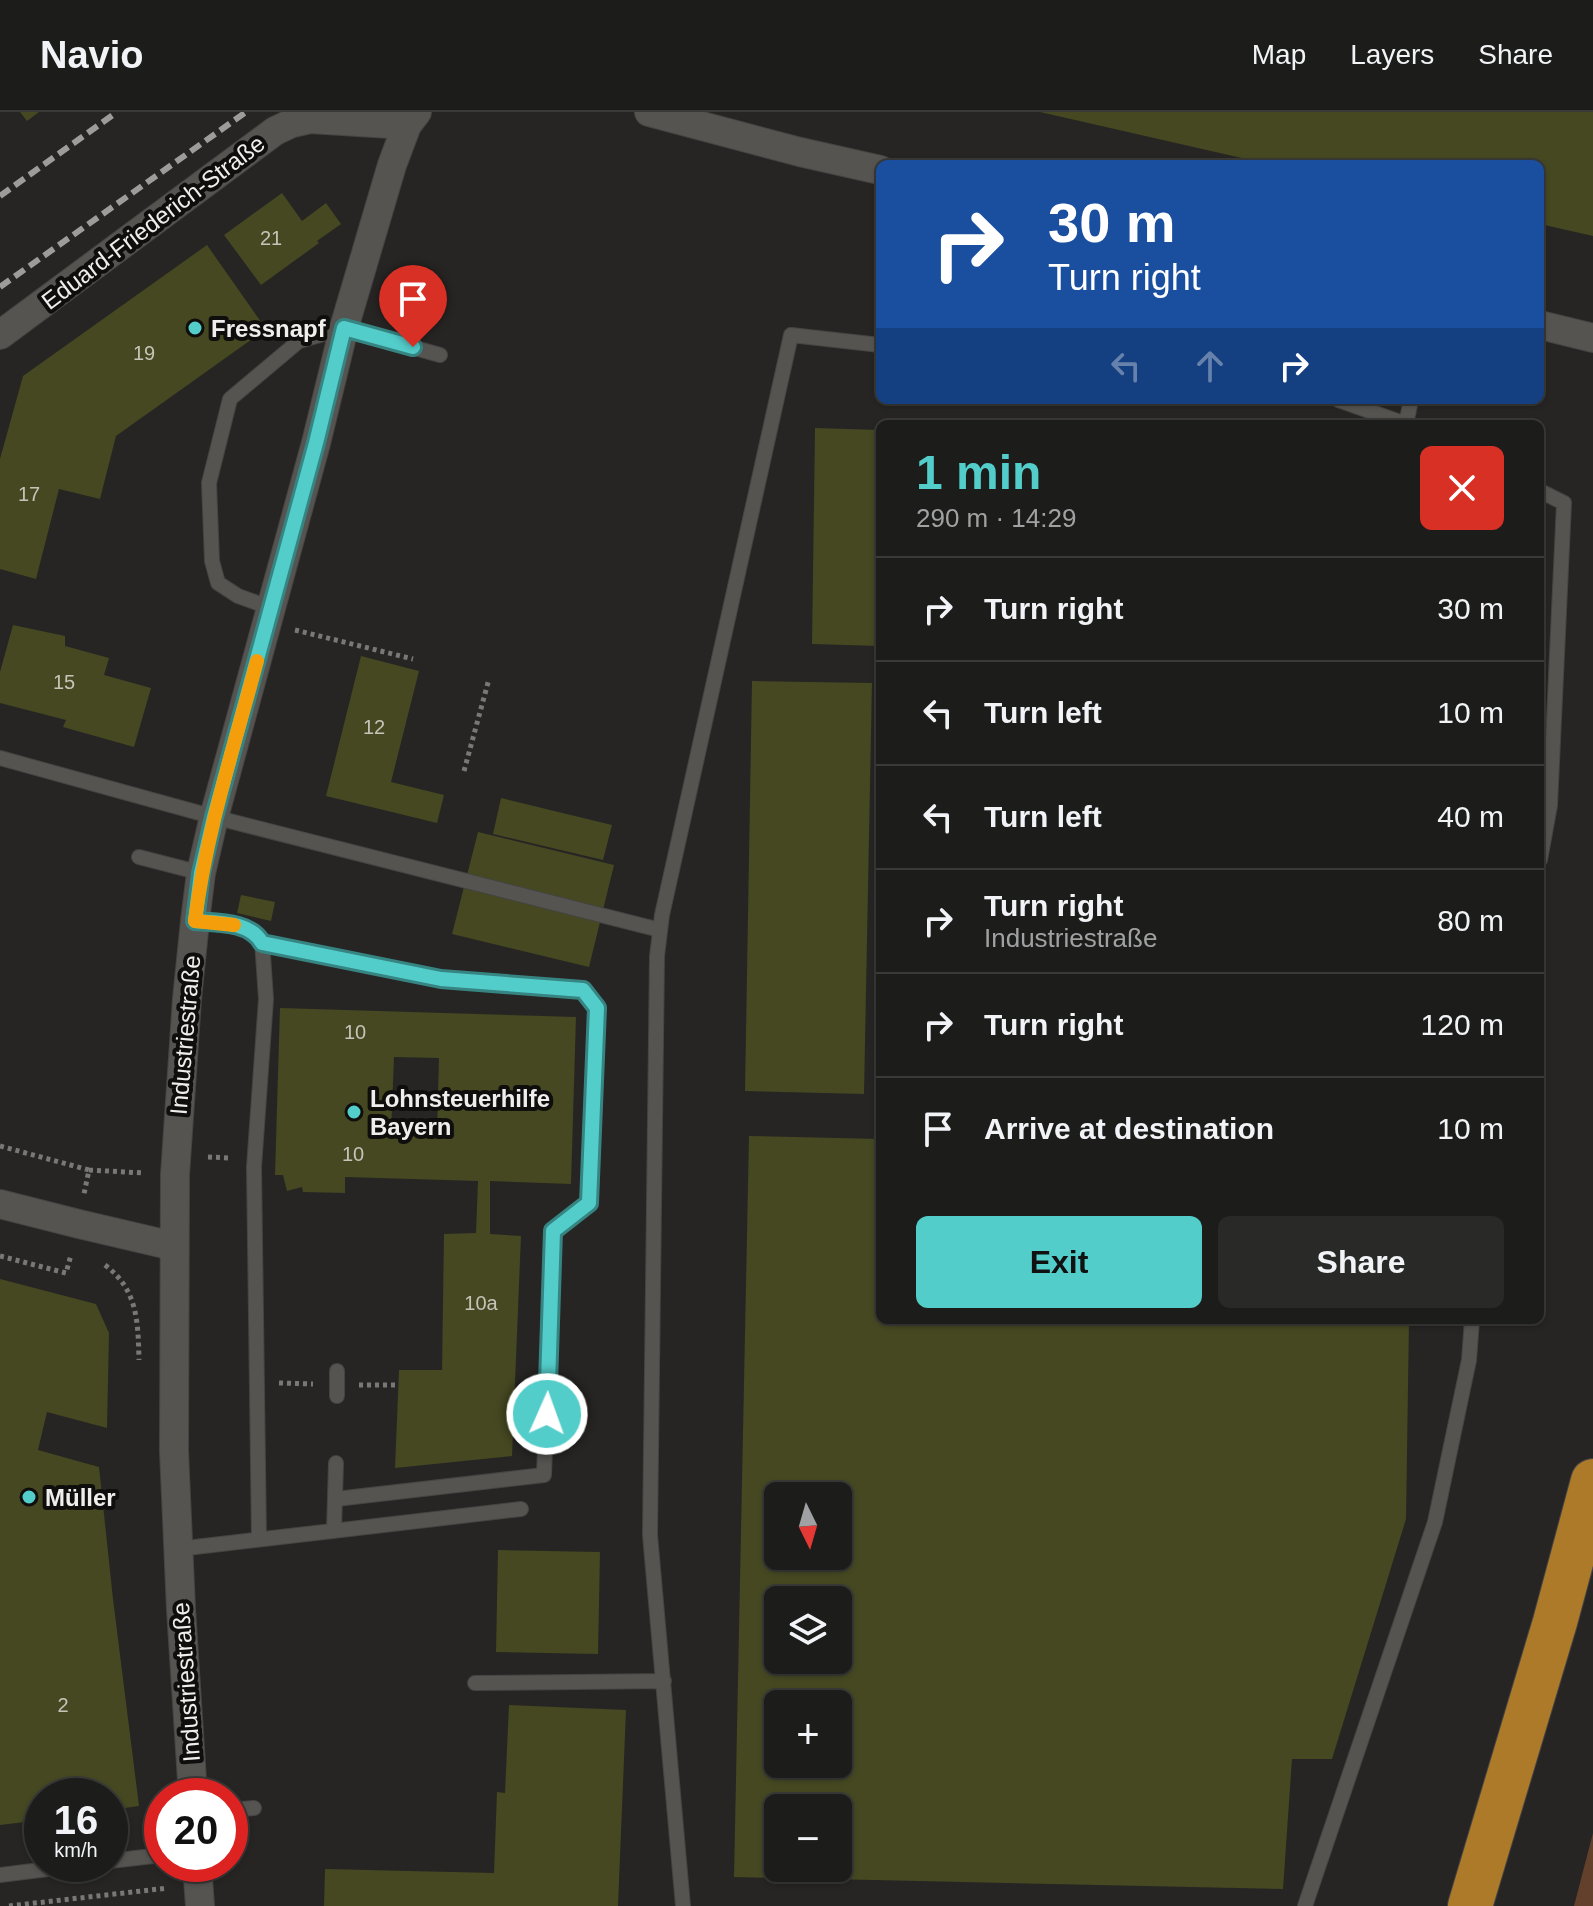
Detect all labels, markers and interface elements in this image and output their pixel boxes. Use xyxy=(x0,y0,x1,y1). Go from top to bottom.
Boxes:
text: Navio xyxy=(40,34,143,76)
text: Map xyxy=(1252,39,1306,70)
text: Layers xyxy=(1350,39,1434,70)
text: Share xyxy=(1478,39,1553,70)
street label: Eduard-Friederich-Straße xyxy=(36,129,270,315)
text: 30 m xyxy=(1048,191,1176,254)
icon: right xyxy=(916,192,1020,296)
house number: 21 xyxy=(260,227,282,249)
text: Turn right xyxy=(1048,257,1201,298)
pin xyxy=(379,265,447,347)
icon: arrive xyxy=(391,277,435,321)
place label: Fressnapf xyxy=(211,315,327,342)
marker: Fressnapf xyxy=(186,319,204,337)
house number: 19 xyxy=(133,342,155,364)
icon: left xyxy=(1104,344,1148,388)
icon: ahead xyxy=(1188,344,1232,388)
icon: right xyxy=(1272,344,1316,388)
text: 1 min xyxy=(916,446,1041,499)
button: close xyxy=(1420,446,1504,530)
house number: 17 xyxy=(18,483,40,505)
text: 290 m · 14:29 xyxy=(916,503,1076,533)
icon: right xyxy=(916,587,960,631)
text: Turn right xyxy=(984,592,1123,625)
text: 30 m xyxy=(1437,592,1504,625)
house number: 15 xyxy=(53,671,75,693)
icon: left xyxy=(916,691,960,735)
text: Turn left xyxy=(984,696,1102,729)
text: 10 m xyxy=(1437,696,1504,729)
house number: 12 xyxy=(363,716,385,738)
icon: left xyxy=(916,795,960,839)
text: Turn left xyxy=(984,800,1102,833)
text: 40 m xyxy=(1437,800,1504,833)
text: Turn right xyxy=(984,889,1123,922)
icon: right xyxy=(916,899,960,943)
text: 80 m xyxy=(1437,904,1504,937)
text: Industriestraße xyxy=(984,923,1157,953)
street label: Industriestraße xyxy=(165,954,205,1116)
icon: right xyxy=(916,1003,960,1047)
text: Turn right xyxy=(984,1008,1123,1041)
text: 120 m xyxy=(1421,1008,1504,1041)
house number: 10 xyxy=(344,1021,366,1043)
place label: Lohnsteuerhilfe Bayern xyxy=(370,1085,550,1140)
marker: Lohnsteuerhilfe Bayern xyxy=(345,1103,363,1121)
icon: arrive xyxy=(916,1107,960,1151)
text: Arrive at destination xyxy=(984,1112,1274,1145)
text: 10 m xyxy=(1437,1112,1504,1145)
house number: 10 xyxy=(342,1143,364,1165)
button: Exit xyxy=(916,1216,1202,1308)
button: Share xyxy=(1218,1216,1504,1308)
house number: 10a xyxy=(464,1292,499,1314)
position arrow xyxy=(505,1372,589,1456)
north arrow xyxy=(764,1482,852,1570)
map controls xyxy=(764,1482,852,1882)
place label: Müller xyxy=(45,1484,116,1511)
marker: Müller xyxy=(20,1488,38,1506)
button: layers xyxy=(764,1586,852,1674)
street label: Industriestraße xyxy=(167,1601,205,1763)
button: + xyxy=(764,1690,852,1778)
house number: 2 xyxy=(57,1694,69,1716)
speed limit sign: 20 xyxy=(144,1778,248,1882)
button: − xyxy=(764,1794,852,1882)
text: 16 xyxy=(54,1798,98,1842)
text: km/h xyxy=(54,1839,98,1861)

